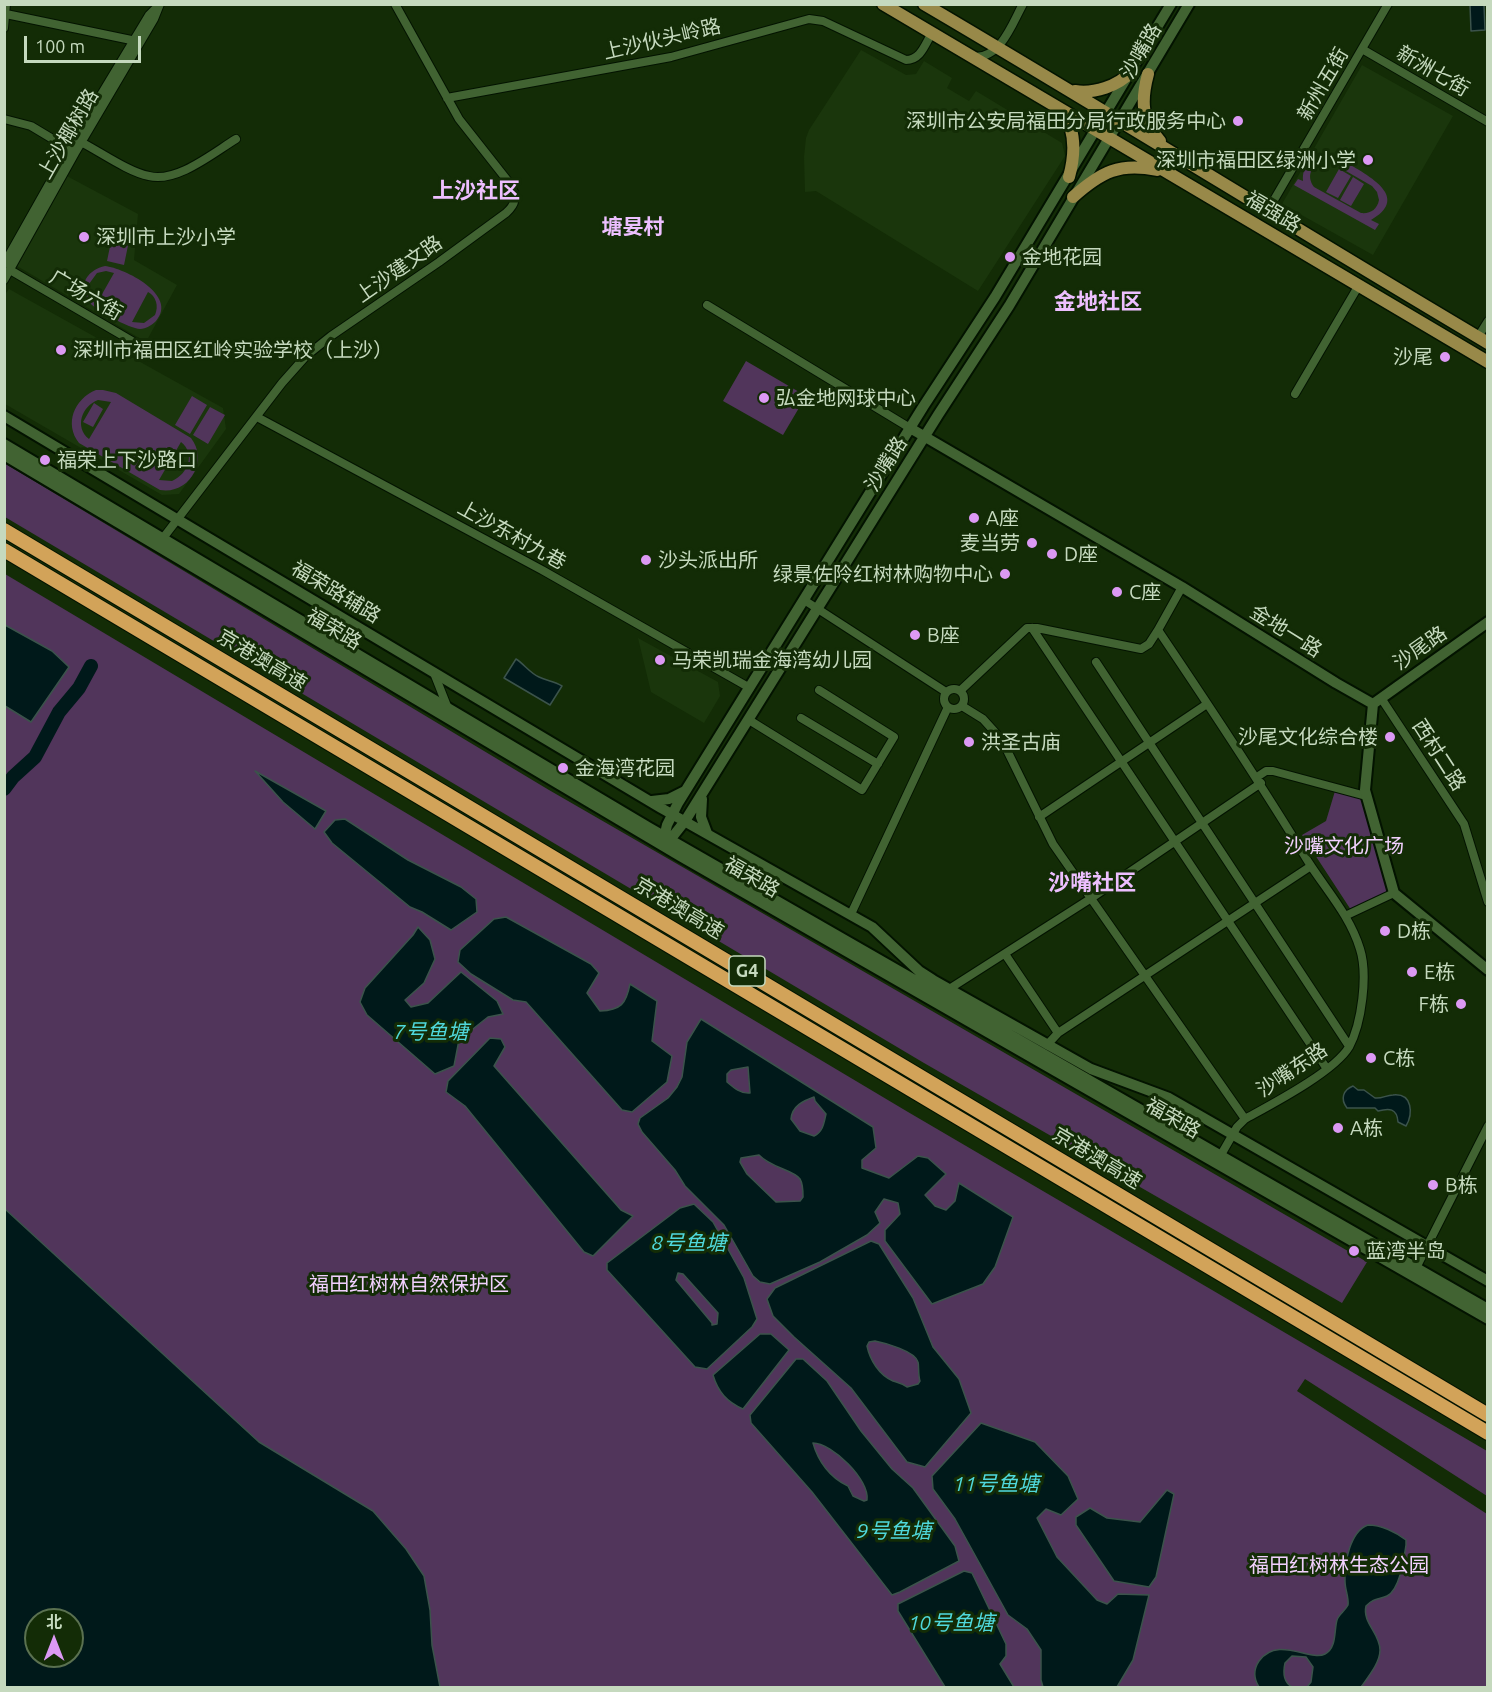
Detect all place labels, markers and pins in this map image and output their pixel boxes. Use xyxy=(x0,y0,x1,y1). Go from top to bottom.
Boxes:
place label: 深圳市公安局福田分局行政服务中心 xyxy=(906,109,1226,133)
marker: 深圳市公安局福田分局行政服务中心 xyxy=(1231,114,1245,128)
place label: 深圳市福田区绿洲小学 xyxy=(1156,148,1356,172)
marker: 深圳市福田区绿洲小学 xyxy=(1361,153,1375,167)
place label: 深圳市上沙小学 xyxy=(96,225,236,249)
marker: 深圳市上沙小学 xyxy=(77,230,91,244)
place label: 金地花园 xyxy=(1022,245,1102,269)
marker: 金地花园 xyxy=(1003,250,1017,264)
place label: 深圳市福田区红岭实验学校（上沙） xyxy=(73,338,393,362)
marker: 深圳市福田区红岭实验学校（上沙） xyxy=(54,343,68,357)
place label: 沙尾 xyxy=(1393,345,1433,369)
marker: 沙尾 xyxy=(1438,350,1452,364)
place label: 弘金地网球中心 xyxy=(776,386,916,410)
marker: 弘金地网球中心 xyxy=(757,391,771,405)
place label: 福荣上下沙路口 xyxy=(57,448,197,472)
marker: 福荣上下沙路口 xyxy=(38,453,52,467)
place label: A座 xyxy=(986,506,1019,530)
marker: A座 xyxy=(967,511,981,525)
place label: 麦当劳 xyxy=(960,531,1020,555)
marker: 麦当劳 xyxy=(1025,536,1039,550)
place label: D座 xyxy=(1064,542,1098,566)
marker: D座 xyxy=(1045,547,1059,561)
place label: 沙头派出所 xyxy=(658,548,758,572)
marker: 沙头派出所 xyxy=(639,553,653,567)
place label: 绿景佐阾红树林购物中心 xyxy=(773,562,993,586)
marker: 绿景佐阾红树林购物中心 xyxy=(998,567,1012,581)
place label: C座 xyxy=(1129,580,1161,604)
marker: C座 xyxy=(1110,585,1124,599)
place label: B座 xyxy=(927,623,960,647)
marker: B座 xyxy=(908,628,922,642)
place label: 马荣凯瑞金海湾幼儿园 xyxy=(672,648,872,672)
marker: 马荣凯瑞金海湾幼儿园 xyxy=(653,653,667,667)
place label: 沙尾文化综合楼 xyxy=(1238,725,1378,749)
place label: 洪圣古庙 xyxy=(981,730,1061,754)
marker: 沙尾文化综合楼 xyxy=(1383,730,1397,744)
marker: 洪圣古庙 xyxy=(962,735,976,749)
place label: 金海湾花园 xyxy=(575,756,675,780)
marker: 金海湾花园 xyxy=(556,761,570,775)
place label: D栋 xyxy=(1397,919,1431,943)
marker: D栋 xyxy=(1378,924,1392,938)
place label: E栋 xyxy=(1424,960,1455,984)
marker: E栋 xyxy=(1405,965,1419,979)
place label: F栋 xyxy=(1418,992,1449,1016)
marker: F栋 xyxy=(1454,997,1468,1011)
place label: C栋 xyxy=(1383,1046,1415,1070)
marker: C栋 xyxy=(1364,1051,1378,1065)
place label: A栋 xyxy=(1350,1116,1383,1140)
marker: A栋 xyxy=(1331,1121,1345,1135)
place label: B栋 xyxy=(1445,1173,1478,1197)
marker: B栋 xyxy=(1426,1178,1440,1192)
place label: 蓝湾半岛 xyxy=(1366,1239,1446,1263)
marker: 蓝湾半岛 xyxy=(1347,1244,1361,1258)

